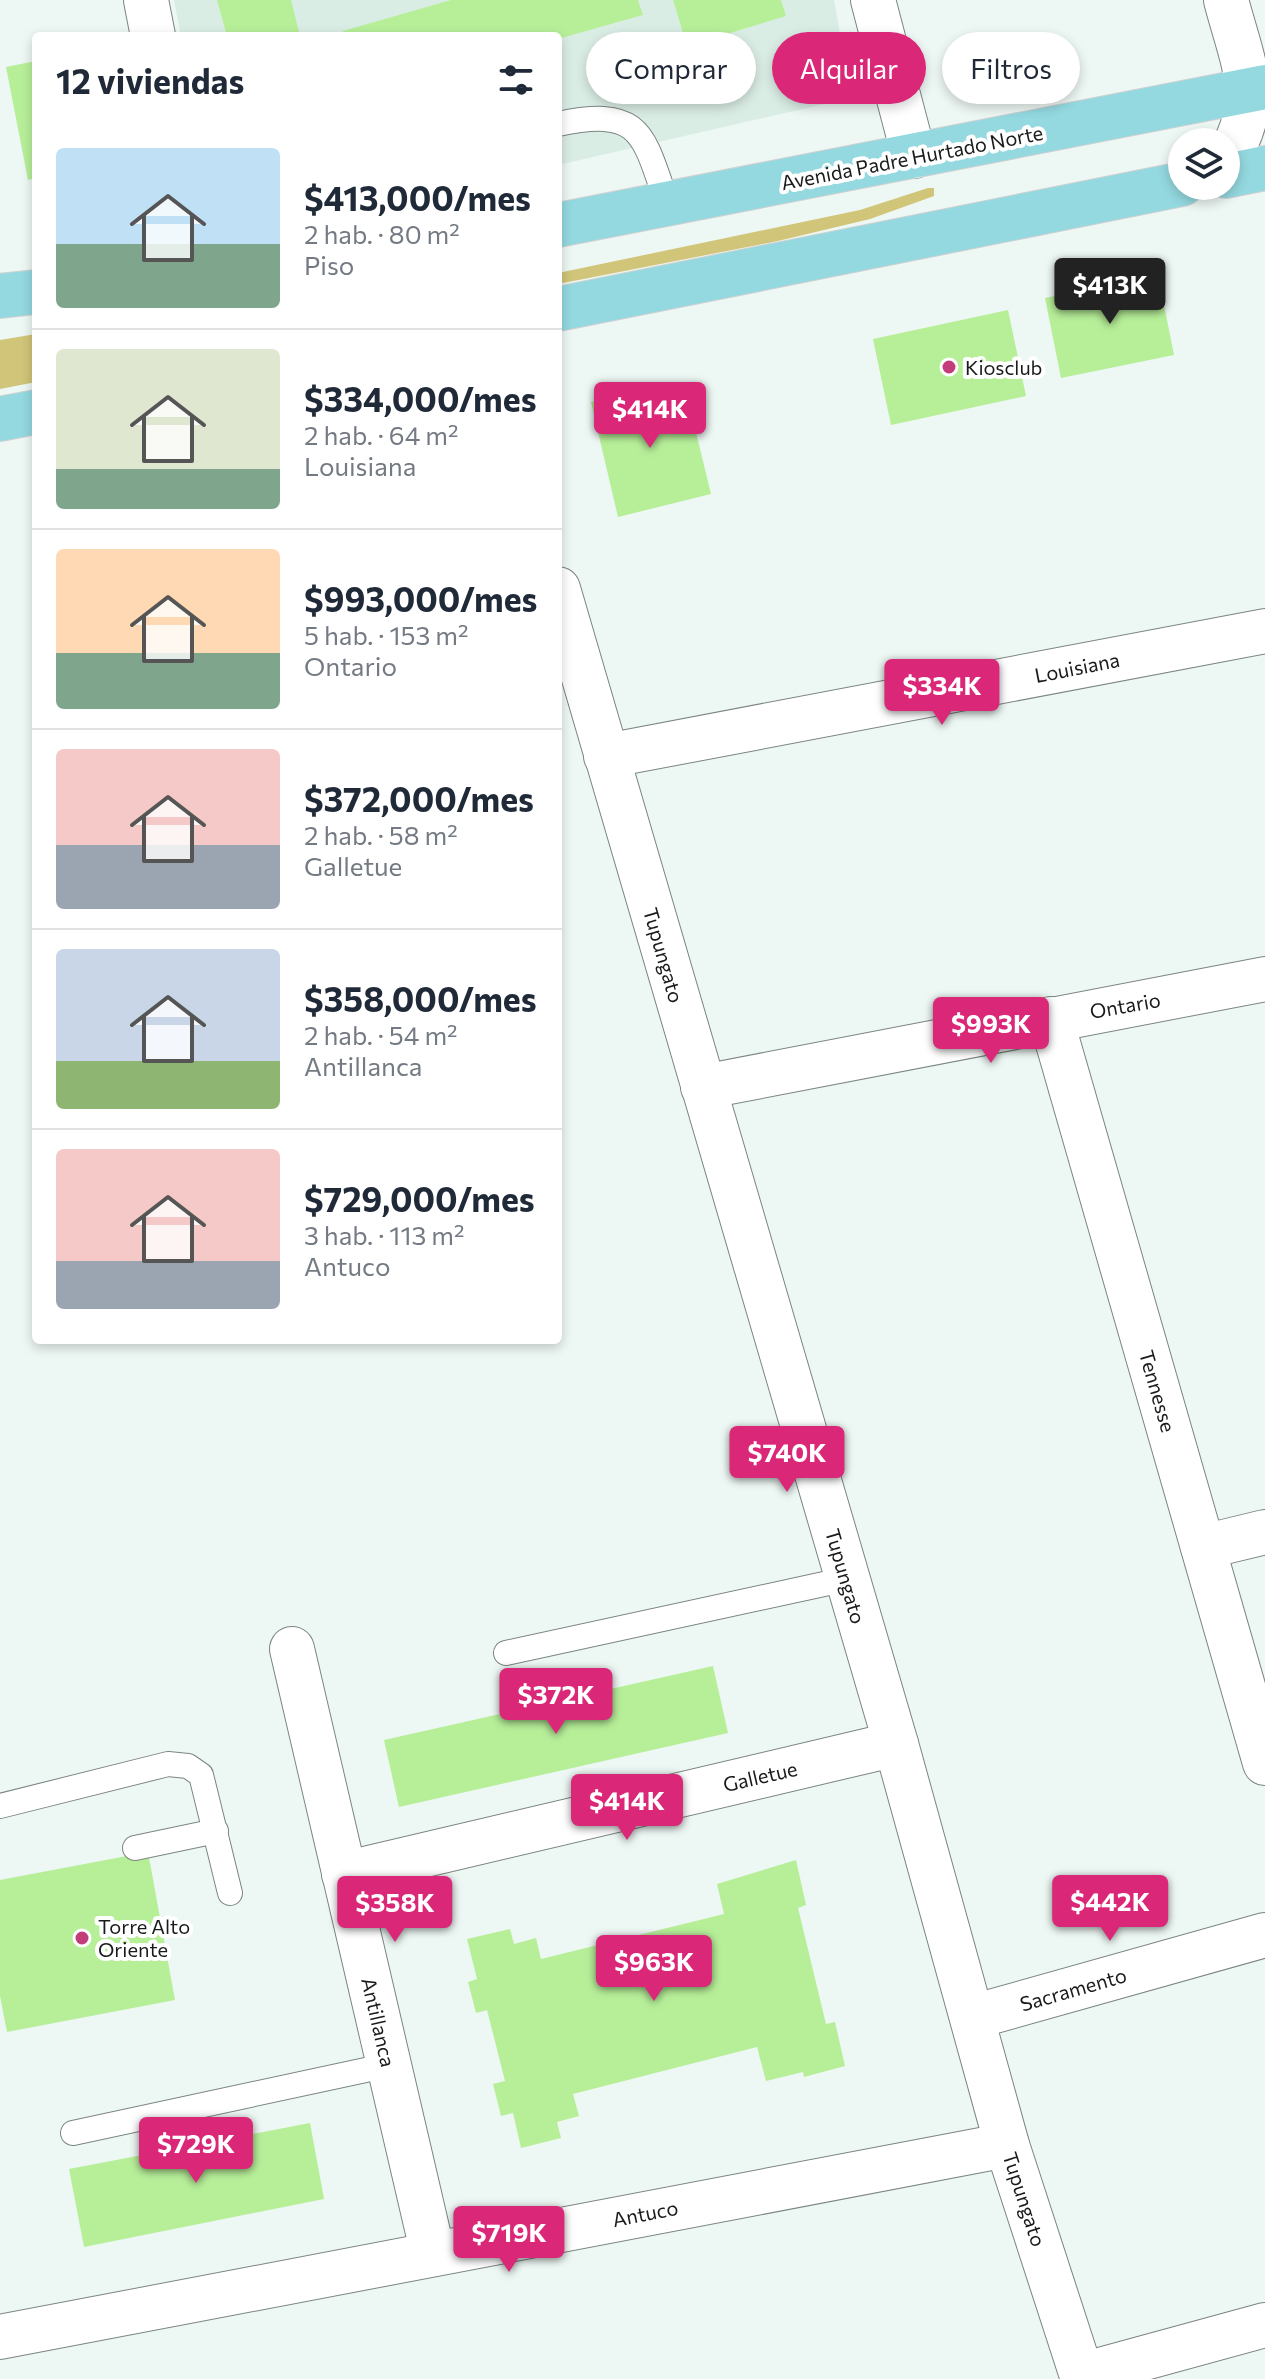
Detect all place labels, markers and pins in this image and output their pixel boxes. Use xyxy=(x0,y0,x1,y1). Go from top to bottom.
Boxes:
pin: $413K xyxy=(1054,258,1166,326)
place label: Kiosclub xyxy=(965,355,1042,379)
marker: Kiosclub xyxy=(940,358,958,376)
pin: $414K xyxy=(594,382,706,450)
pin: $334K xyxy=(886,659,998,727)
pin: $993K xyxy=(935,997,1047,1065)
pin: $740K xyxy=(731,1426,843,1494)
pin: $372K xyxy=(500,1668,612,1736)
pin: $414K xyxy=(571,1774,683,1842)
pin: $442K xyxy=(1054,1875,1166,1943)
pin: $358K xyxy=(339,1876,451,1944)
place label: Torre Alto Oriente xyxy=(98,1914,190,1961)
marker: Torre Alto Oriente xyxy=(73,1929,91,1947)
pin: $963K xyxy=(598,1935,710,2003)
pin: $729K xyxy=(140,2117,252,2185)
pin: $719K xyxy=(453,2206,565,2274)

